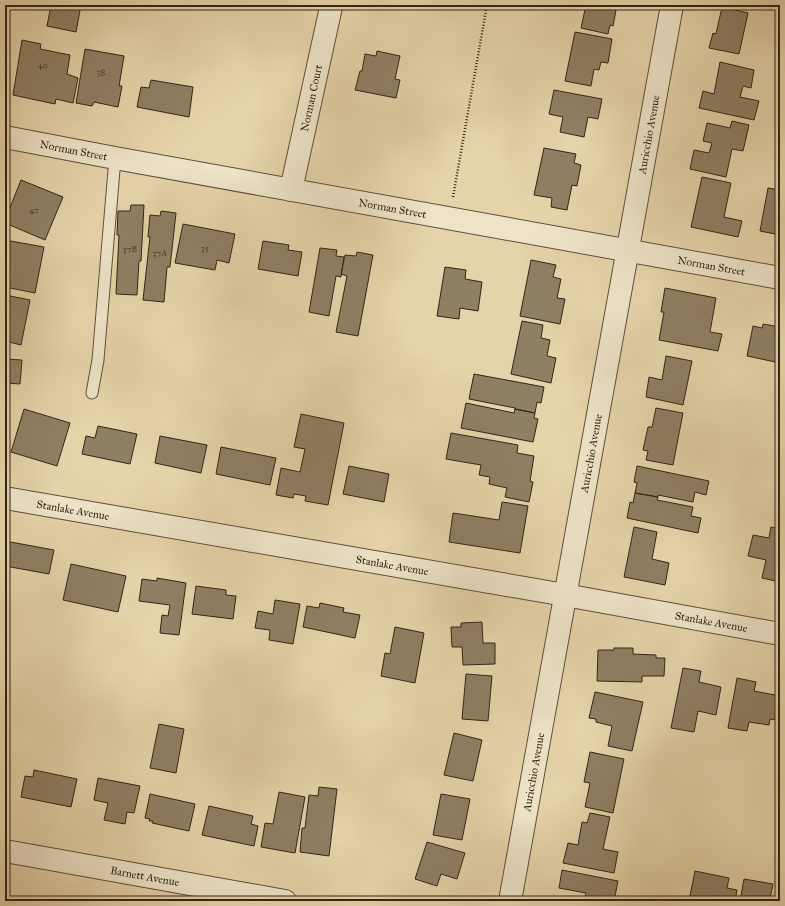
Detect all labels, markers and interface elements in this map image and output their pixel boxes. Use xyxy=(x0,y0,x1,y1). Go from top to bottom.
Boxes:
house number: 40 xyxy=(38,59,48,70)
street label: Norman Court xyxy=(297,63,325,133)
house number: 38 xyxy=(97,66,105,77)
street label: Auricchio Avenue xyxy=(635,94,662,176)
street label: Norman Street xyxy=(39,137,109,163)
street label: Norman Street xyxy=(358,196,427,221)
house number: 47 xyxy=(29,204,39,215)
house number: 35 xyxy=(201,242,210,253)
house number: 37B xyxy=(123,243,137,254)
house number: 37A xyxy=(153,247,167,258)
street label: Norman Street xyxy=(677,253,746,278)
street label: Auricchio Avenue xyxy=(577,412,605,495)
street label: Stanlake Avenue xyxy=(36,497,111,523)
street label: Stanlake Avenue xyxy=(355,552,430,578)
street label: Stanlake Avenue xyxy=(674,609,749,635)
street label: Auricchio Avenue xyxy=(520,731,547,813)
street label: Barnett Avenue xyxy=(109,863,181,889)

